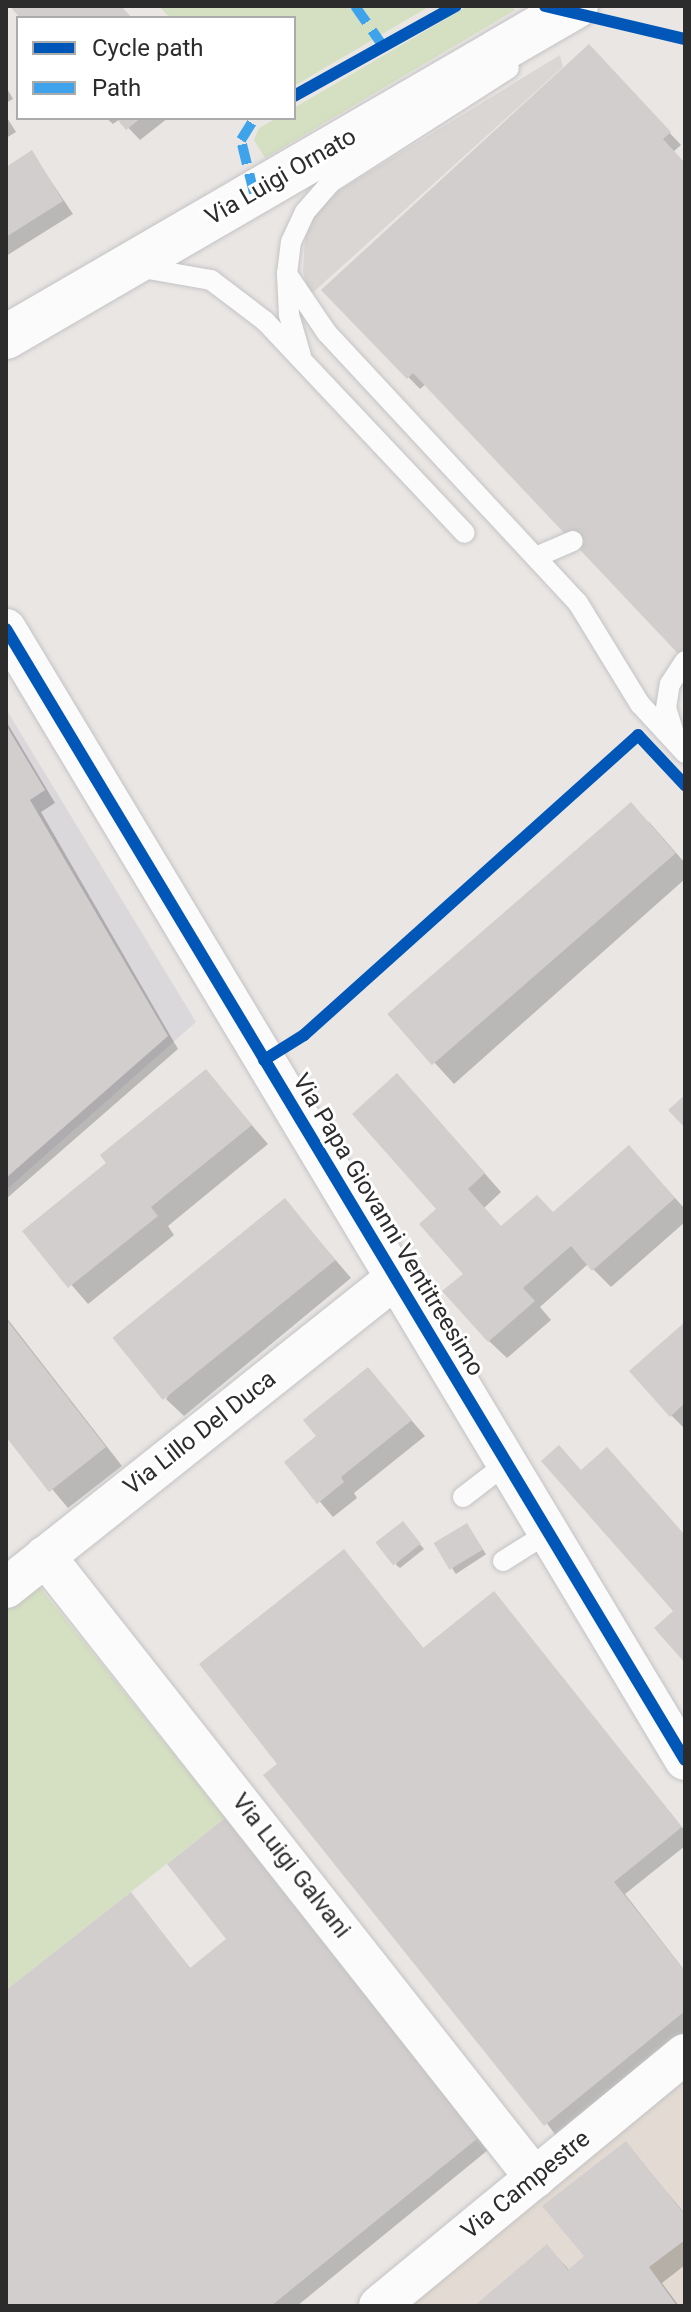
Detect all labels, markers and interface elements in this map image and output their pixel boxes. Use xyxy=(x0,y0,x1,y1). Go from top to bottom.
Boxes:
legend xyxy=(16,16,296,120)
text: Cycle path xyxy=(92,34,204,62)
text: Path xyxy=(92,74,141,102)
street label: Via Luigi Ornato xyxy=(201,122,361,232)
street label: Via Papa Giovanni Ventitreesimo xyxy=(286,1069,490,1381)
street label: Via Lillo Del Duca xyxy=(118,1365,282,1501)
street label: Via Luigi Galvani xyxy=(226,1788,356,1944)
street label: Via Campestre xyxy=(456,2124,596,2246)

